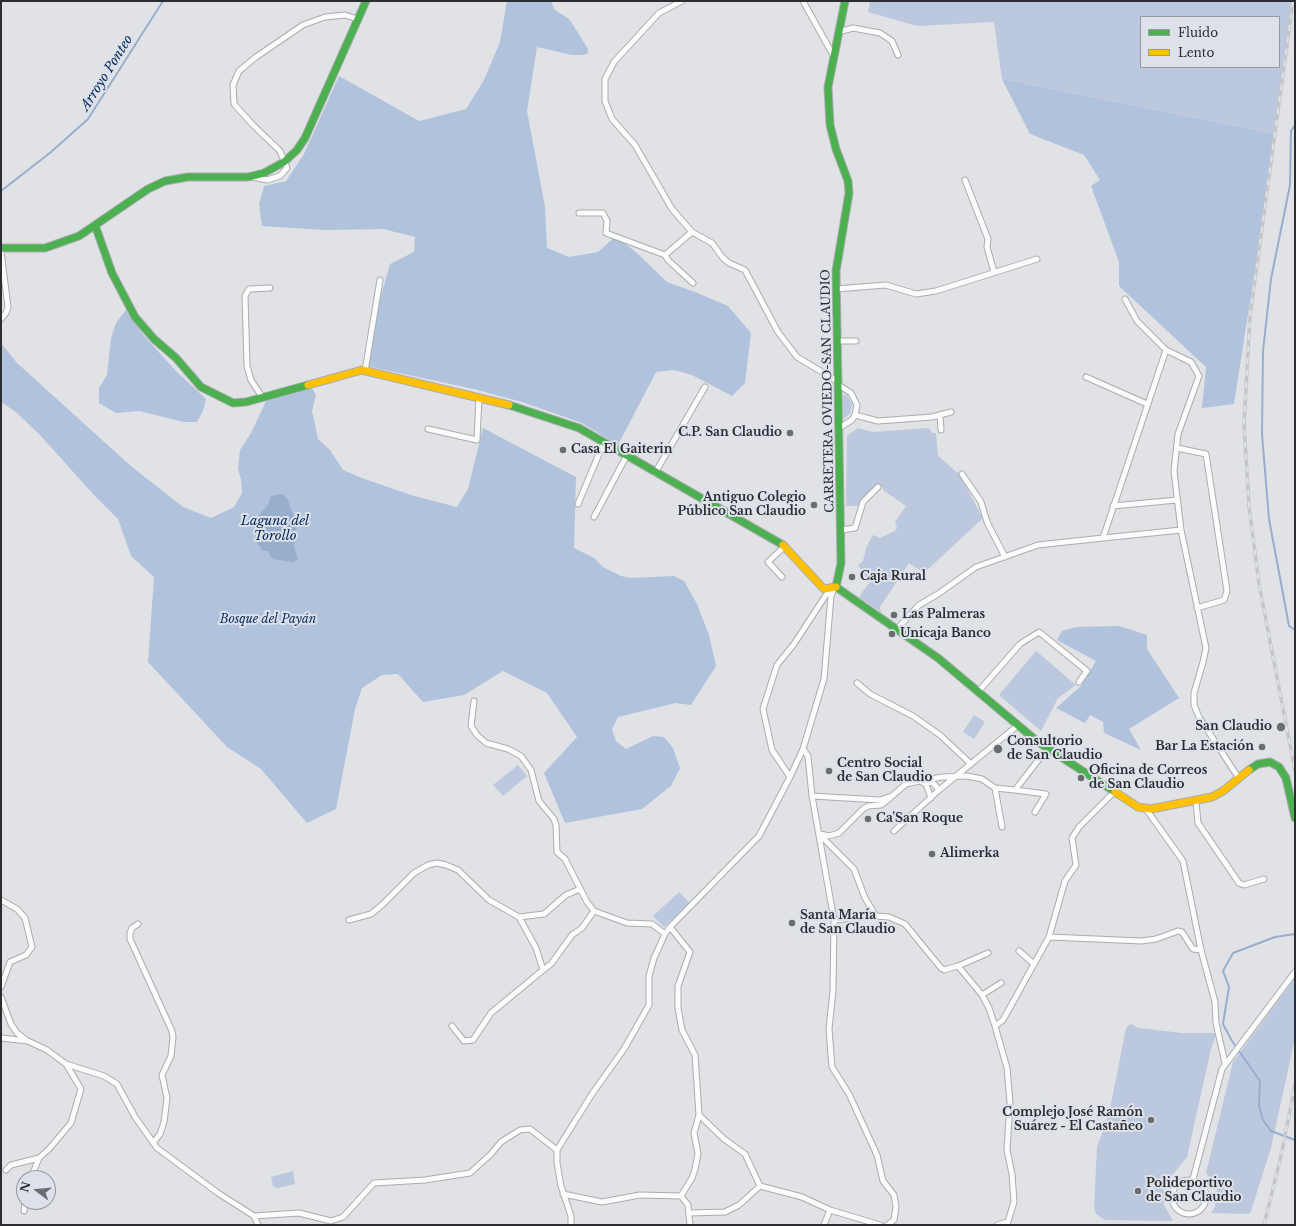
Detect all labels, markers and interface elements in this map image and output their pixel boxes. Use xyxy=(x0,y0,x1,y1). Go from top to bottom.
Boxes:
legend xyxy=(1140,16,1280,68)
text: Fluido xyxy=(1178,25,1218,40)
water label: Arroyo Ponteo xyxy=(78,32,136,114)
text: Lento xyxy=(1178,45,1214,60)
street label: CARRETERA OVIEDO-SAN CLAUDIO xyxy=(819,269,837,513)
place label: C.P. San Claudio xyxy=(678,426,782,440)
marker: C.P. San Claudio xyxy=(785,428,795,438)
place label: Casa El Gaiterin xyxy=(571,443,672,457)
marker: Casa El Gaiterin xyxy=(558,445,568,455)
place label: Antiguo Colegio Público San Claudio xyxy=(677,491,806,519)
marker: Antiguo Colegio Público San Claudio xyxy=(809,500,819,510)
water label: Laguna del Torollo xyxy=(241,513,309,544)
place label: Caja Rural xyxy=(860,570,926,584)
marker: Caja Rural xyxy=(847,572,857,582)
place label: Las Palmeras xyxy=(902,608,985,622)
marker: Las Palmeras xyxy=(889,610,899,620)
park label: Bosque del Payán xyxy=(220,613,316,627)
place label: Unicaja Banco xyxy=(900,627,991,641)
marker: Unicaja Banco xyxy=(887,629,897,639)
place label: San Claudio xyxy=(1195,720,1272,734)
marker: San Claudio xyxy=(1275,721,1287,733)
place label: Consultorio de San Claudio xyxy=(1007,735,1102,763)
place label: Bar La Estación xyxy=(1155,740,1254,754)
marker: Bar La Estación xyxy=(1257,742,1267,752)
marker: Consultorio de San Claudio xyxy=(992,743,1004,755)
place label: Centro Social de San Claudio xyxy=(837,757,932,785)
place label: Oficina de Correos de San Claudio xyxy=(1089,764,1207,792)
marker: Centro Social de San Claudio xyxy=(824,766,834,776)
marker: Oficina de Correos de San Claudio xyxy=(1076,773,1086,783)
place label: Ca'San Roque xyxy=(876,812,963,826)
marker: Ca'San Roque xyxy=(863,814,873,824)
place label: Alimerka xyxy=(940,847,999,861)
marker: Alimerka xyxy=(927,849,937,859)
place label: Santa María de San Claudio xyxy=(800,909,895,937)
marker: Santa María de San Claudio xyxy=(787,918,797,928)
place label: Complejo José Ramón Suárez - El Castañeo xyxy=(1002,1106,1143,1134)
marker: Complejo José Ramón Suárez - El Castañeo xyxy=(1146,1115,1156,1125)
north arrow xyxy=(16,1170,56,1210)
place label: Polideportivo de San Claudio xyxy=(1146,1177,1241,1205)
text: N xyxy=(17,1180,34,1194)
marker: Polideportivo de San Claudio xyxy=(1133,1186,1143,1196)

